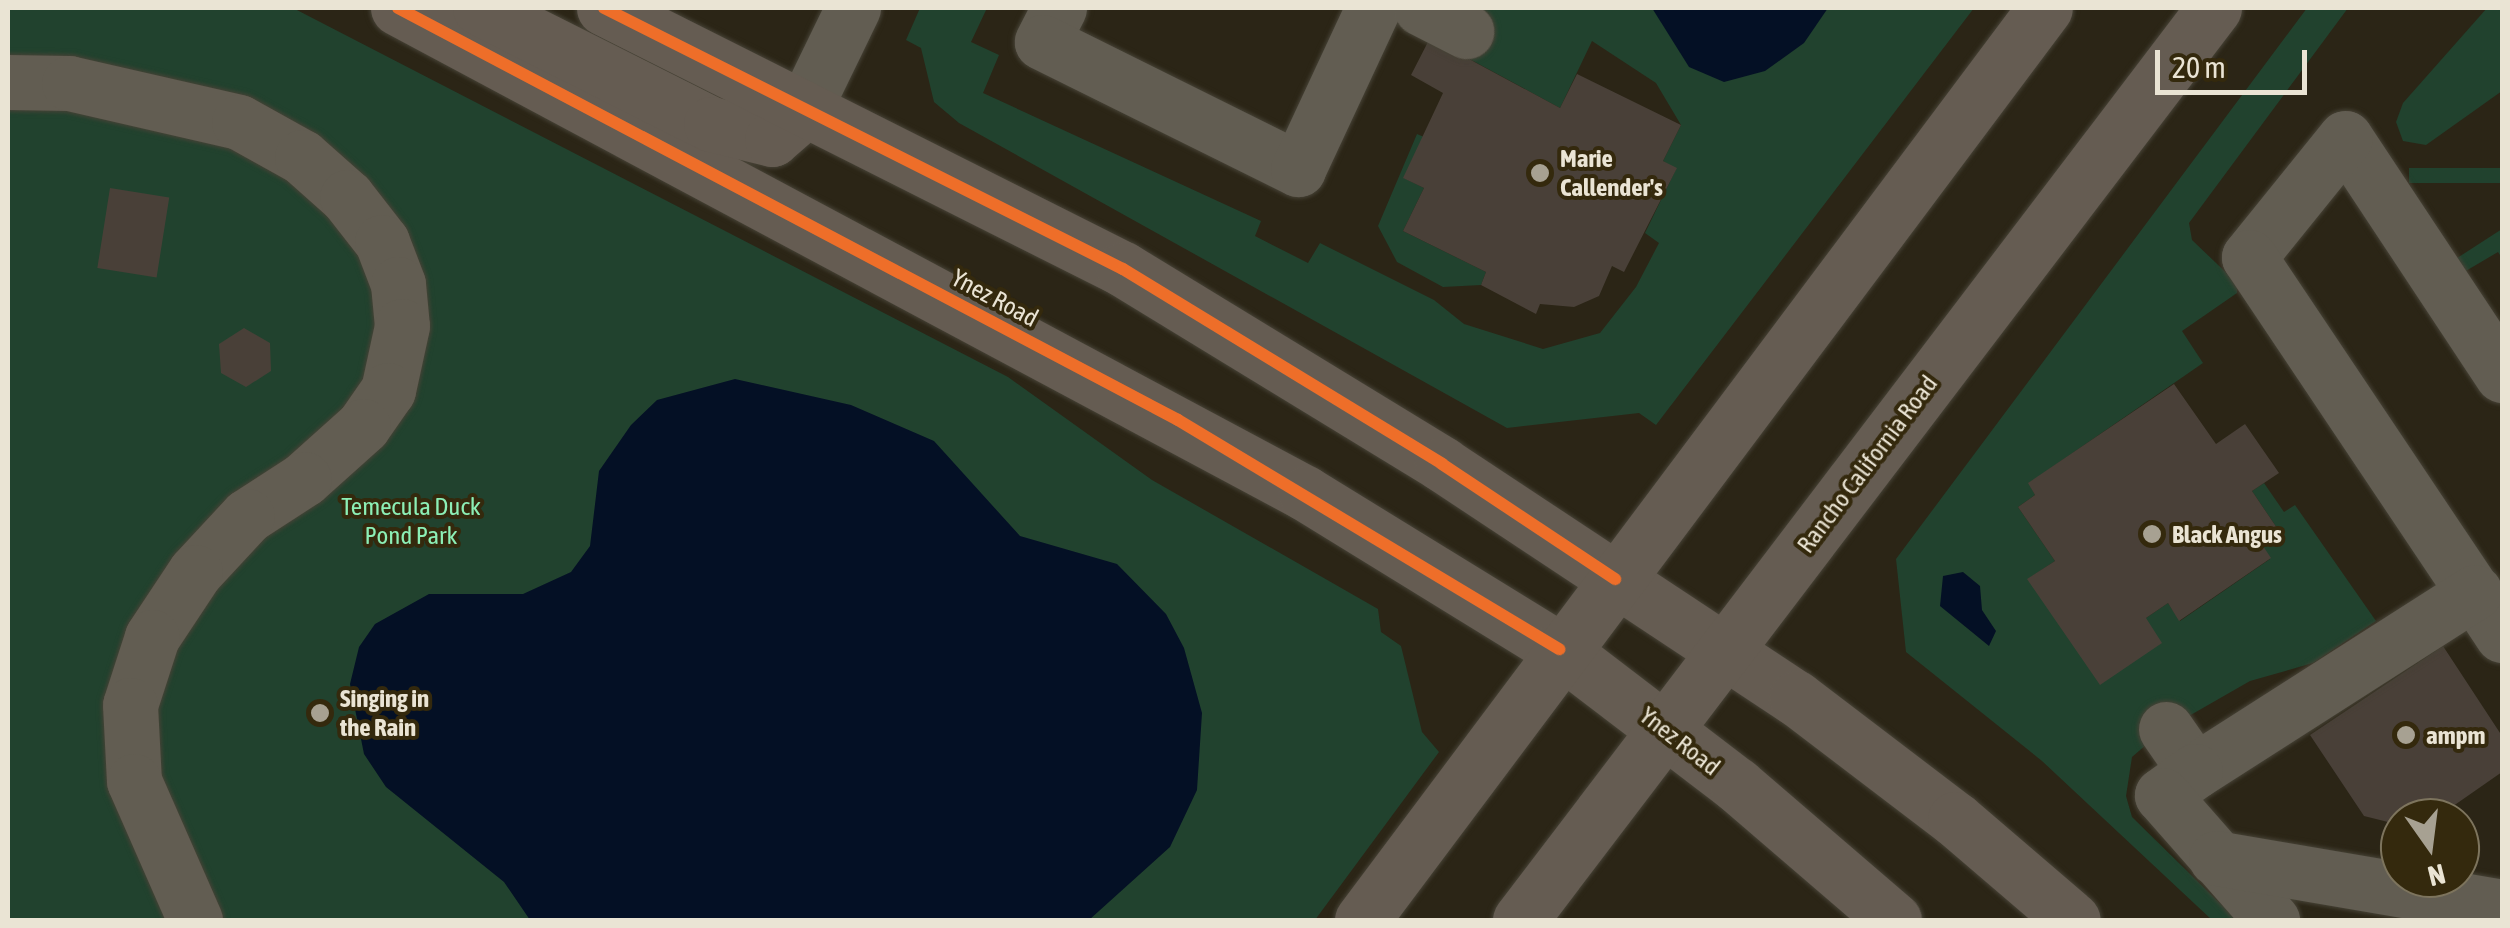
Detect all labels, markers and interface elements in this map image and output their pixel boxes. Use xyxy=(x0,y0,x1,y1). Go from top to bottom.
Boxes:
scale bar xyxy=(2160,30,2312,92)
text: 20 m xyxy=(2172,50,2226,84)
place label: Marie Callender's xyxy=(1560,144,1663,203)
marker: Marie Callender's xyxy=(1529,162,1551,184)
street label: Ynez Road xyxy=(947,263,1043,333)
street label: Rancho California Road xyxy=(1790,369,1944,559)
park label: Temecula Duck Pond Park xyxy=(341,492,481,551)
place label: Black Angus xyxy=(2172,519,2282,549)
marker: Black Angus xyxy=(2141,523,2163,545)
place label: Singing in the Rain xyxy=(340,684,429,743)
street label: Ynez Road xyxy=(1634,700,1726,782)
marker: Singing in the Rain xyxy=(309,702,331,724)
place label: ampm xyxy=(2426,720,2485,750)
marker: ampm xyxy=(2395,724,2417,746)
north arrow xyxy=(2380,798,2480,898)
text: N xyxy=(2425,858,2449,893)

